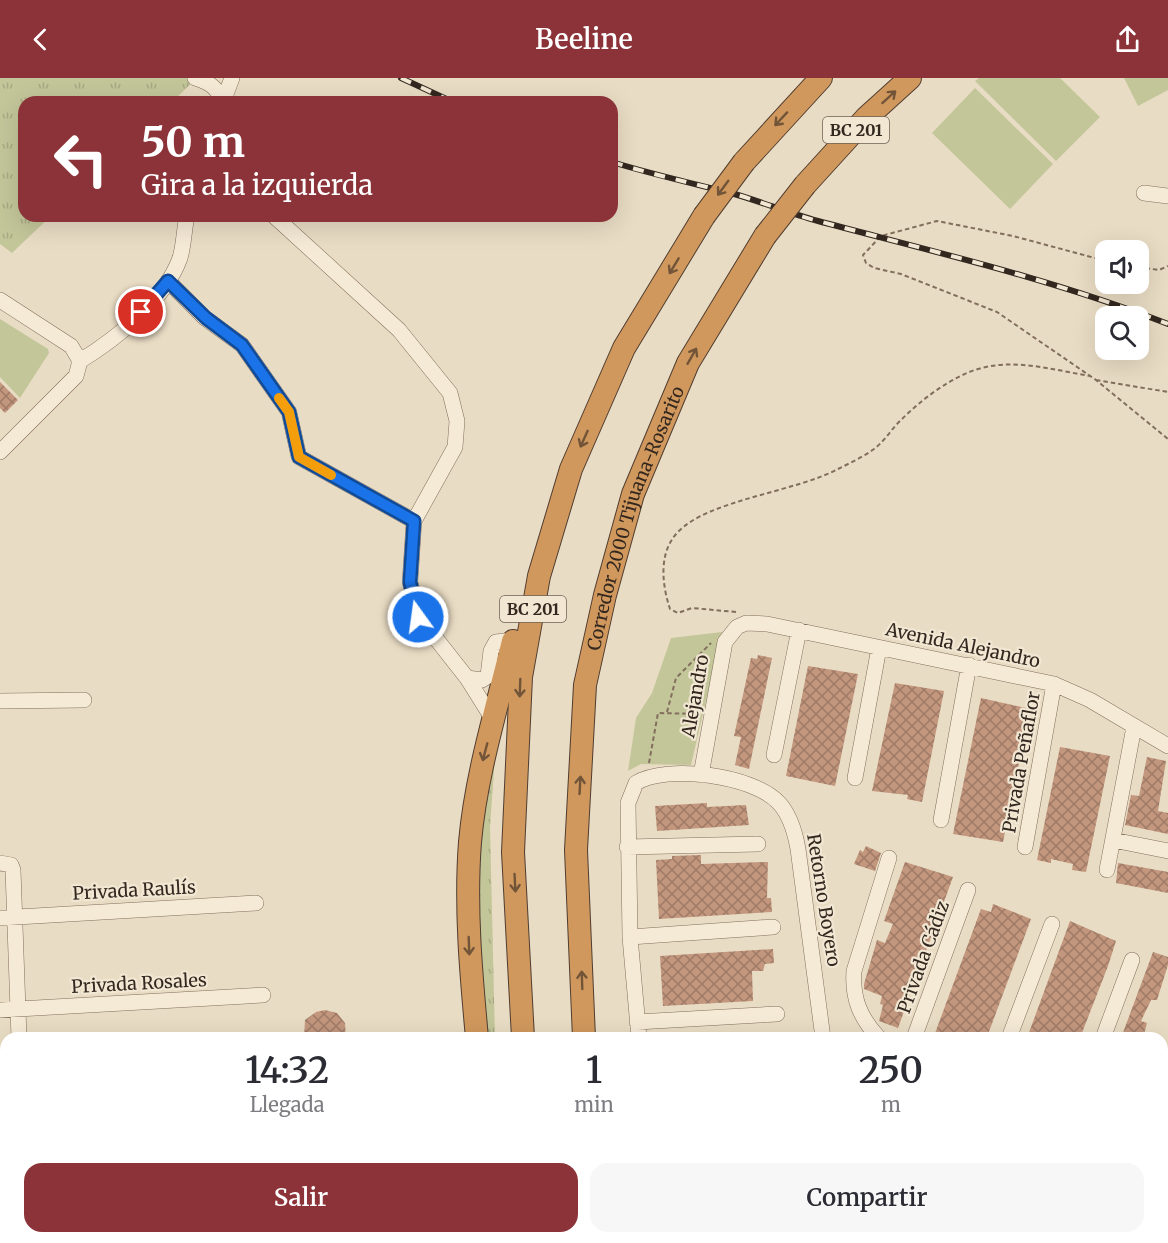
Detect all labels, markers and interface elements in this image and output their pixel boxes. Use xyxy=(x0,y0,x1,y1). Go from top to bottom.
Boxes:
text: Beeline xyxy=(535,22,633,56)
icon: back xyxy=(24,23,57,56)
icon: share xyxy=(1111,23,1144,56)
one-way arrow xyxy=(881,90,896,104)
one-way arrow xyxy=(774,111,789,126)
text: 50 m xyxy=(141,116,245,168)
road number: BC 201 xyxy=(823,117,889,143)
icon: left xyxy=(42,120,120,198)
text: Gira a la izquierda xyxy=(141,168,373,202)
one-way arrow xyxy=(717,180,729,196)
map controls xyxy=(1095,240,1149,360)
button: sound xyxy=(1095,240,1149,294)
one-way arrow xyxy=(667,257,679,274)
pin xyxy=(115,286,166,337)
icon: arrive xyxy=(124,295,157,328)
button: search xyxy=(1095,306,1149,360)
one-way arrow xyxy=(687,348,699,365)
street label: Corredor 2000 Tijuana-Rosarito xyxy=(582,382,689,652)
one-way arrow xyxy=(578,430,590,448)
position arrow xyxy=(386,585,450,649)
road number: BC 201 xyxy=(500,596,566,622)
street label: Avenida Alejandro xyxy=(883,617,1042,673)
street label: Alejandro xyxy=(676,653,714,740)
one-way arrow xyxy=(515,678,526,698)
street label: Privada Peñaflor xyxy=(997,689,1045,835)
one-way arrow xyxy=(479,742,491,761)
one-way arrow xyxy=(574,775,585,795)
street label: Retorno Boyero xyxy=(802,832,846,968)
one-way arrow xyxy=(510,873,521,892)
street label: Privada Raulís xyxy=(72,875,196,905)
street label: Privada Cádiz xyxy=(892,897,954,1016)
one-way arrow xyxy=(464,935,475,955)
street label: Privada Rosales xyxy=(71,968,208,998)
one-way arrow xyxy=(576,970,587,990)
text: 14:32 xyxy=(245,1048,329,1093)
text: 1 xyxy=(586,1048,602,1093)
text: 250 xyxy=(859,1048,923,1093)
text: Llegada xyxy=(250,1092,325,1117)
text: min xyxy=(574,1092,614,1117)
text: m xyxy=(881,1092,901,1117)
button: Salir xyxy=(24,1163,578,1232)
button: Compartir xyxy=(590,1163,1144,1232)

